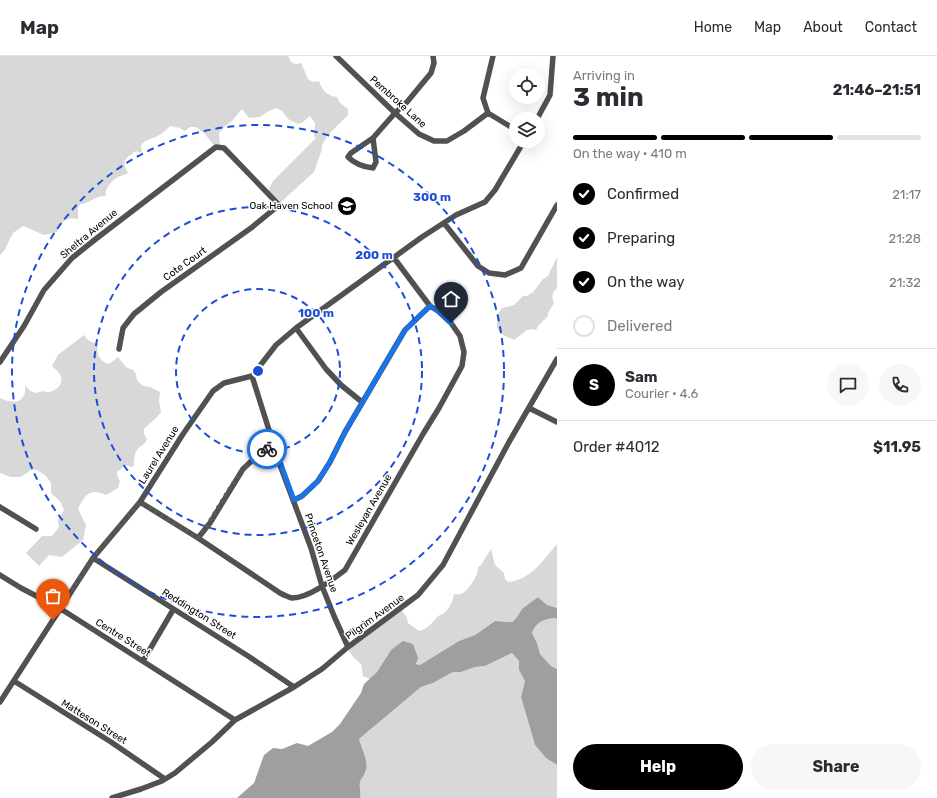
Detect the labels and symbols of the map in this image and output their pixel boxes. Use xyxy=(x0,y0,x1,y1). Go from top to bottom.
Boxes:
street label: Pembroke Lane xyxy=(367,73,429,131)
text: 300 m xyxy=(413,190,451,204)
school or university icon: Oak Haven School xyxy=(336,195,358,217)
place label: Oak Haven School xyxy=(249,200,333,212)
street label: Sheltra Avenue xyxy=(58,206,120,261)
street label: Cote Court xyxy=(161,244,209,284)
text: 200 m xyxy=(355,248,393,262)
pin xyxy=(434,282,468,323)
text: 100 m xyxy=(298,306,334,320)
centre of rings xyxy=(251,364,265,378)
street label: Laurel Avenue xyxy=(136,423,182,486)
courier xyxy=(247,429,287,469)
street label: Wesleyan Avenue xyxy=(344,472,395,548)
street label: Princeton Avenue xyxy=(302,512,340,594)
pin xyxy=(36,579,70,620)
street label: Reddington Street xyxy=(160,586,239,642)
street label: Pilgrim Avenue xyxy=(343,591,407,642)
street label: Centre Street xyxy=(93,616,153,660)
street label: Matteson Street xyxy=(59,697,129,747)

